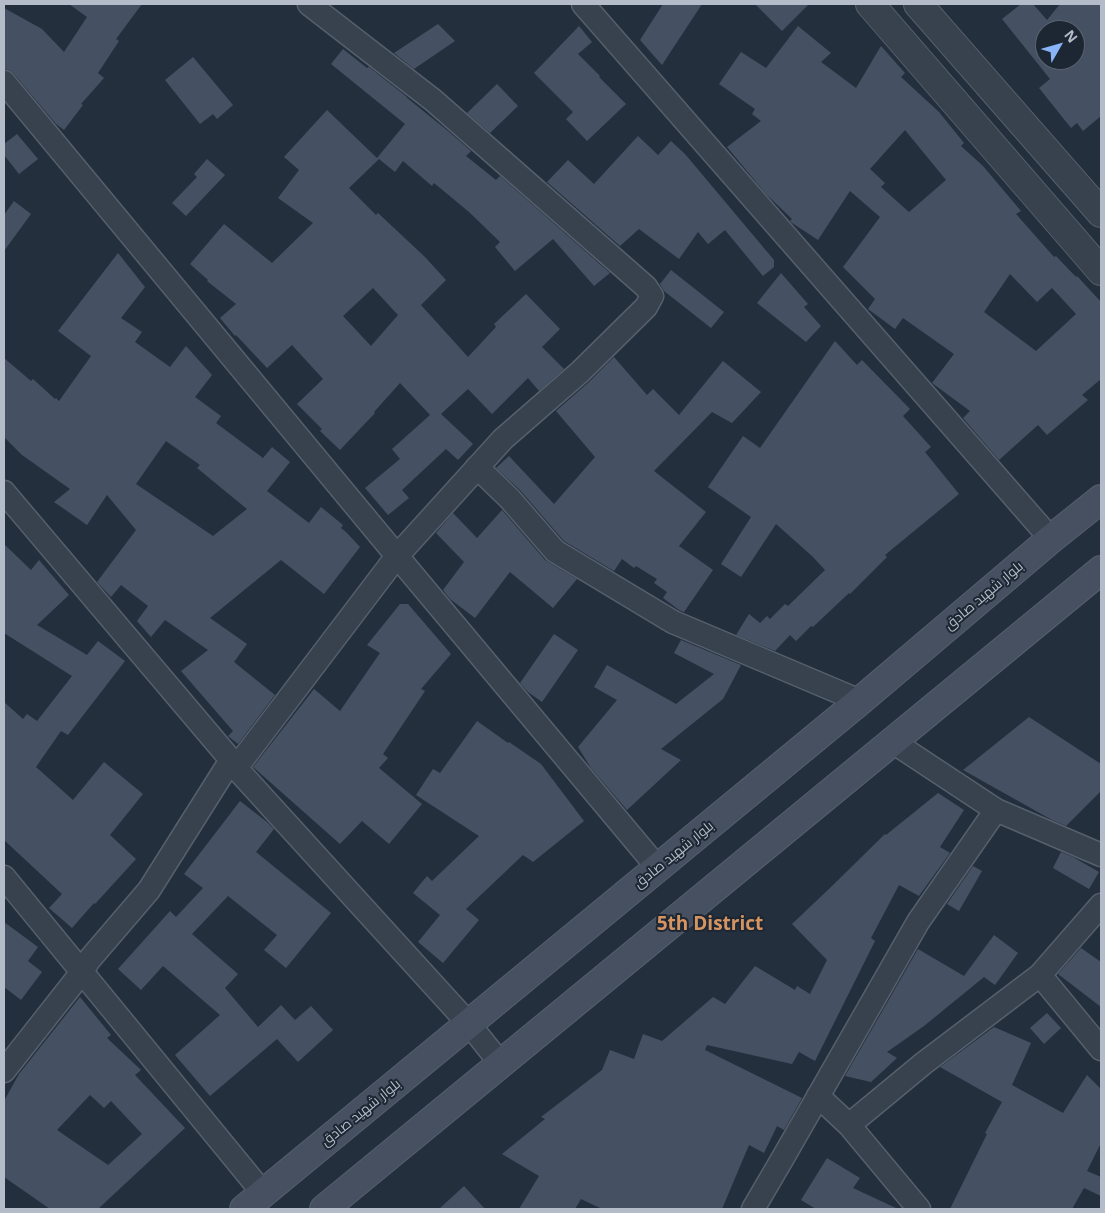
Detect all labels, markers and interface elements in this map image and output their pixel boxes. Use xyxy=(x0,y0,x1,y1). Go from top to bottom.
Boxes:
north arrow xyxy=(1035,20,1085,70)
text: N xyxy=(1060,26,1082,46)
street label: بلوار شهید صادق xyxy=(941,558,1027,634)
street label: بلوار شهید صادق xyxy=(631,818,717,892)
district label: 5th District xyxy=(657,914,763,936)
street label: بلوار شهید صادق xyxy=(318,1076,404,1150)

